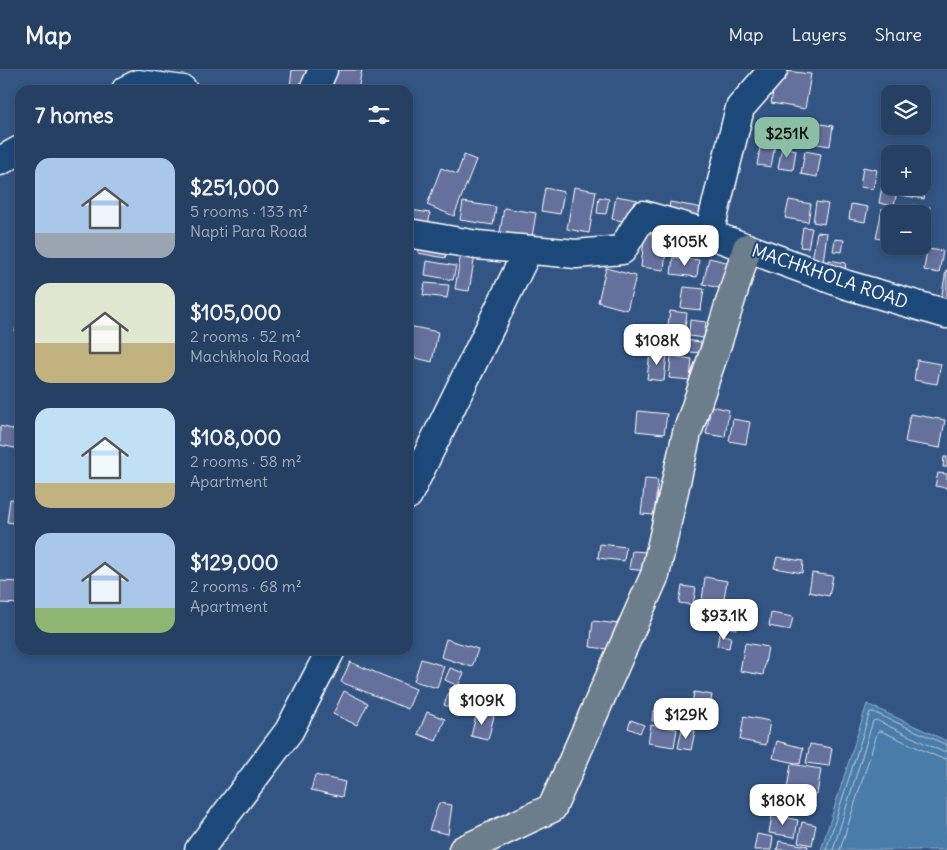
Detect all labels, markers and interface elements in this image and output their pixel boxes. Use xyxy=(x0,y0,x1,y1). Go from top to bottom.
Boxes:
text: Map xyxy=(25,20,72,50)
text: Map xyxy=(728,23,763,46)
text: Layers xyxy=(791,23,847,46)
text: Share xyxy=(875,23,922,46)
map controls xyxy=(881,85,931,255)
button: layers xyxy=(881,85,931,135)
icon: filters xyxy=(365,101,393,129)
text: 7 homes xyxy=(35,102,114,129)
pin: $251K xyxy=(752,116,822,159)
text: $251K xyxy=(765,123,809,143)
button: + xyxy=(881,145,931,195)
text: $251,000 xyxy=(190,174,279,201)
icon: home xyxy=(75,178,135,238)
text: 5 rooms · 133 m² xyxy=(190,201,308,221)
button: − xyxy=(881,205,931,255)
text: Napti Para Road xyxy=(190,221,307,241)
pin: $105K xyxy=(650,224,720,267)
text: $105K xyxy=(663,231,707,251)
street label: MACHKHOLA ROAD xyxy=(749,238,911,314)
text: $105,000 xyxy=(190,299,281,326)
icon: home xyxy=(75,303,135,363)
pin: $108K xyxy=(622,324,692,366)
text: 2 rooms · 52 m² xyxy=(190,326,301,346)
text: $108K xyxy=(635,330,679,350)
text: Machkhola Road xyxy=(190,346,310,366)
text: $108,000 xyxy=(190,424,281,451)
icon: home xyxy=(75,428,135,488)
text: 2 rooms · 58 m² xyxy=(190,451,302,471)
text: Apartment xyxy=(190,471,268,491)
text: $129,000 xyxy=(190,549,279,576)
icon: home xyxy=(75,553,135,613)
text: 2 rooms · 68 m² xyxy=(190,576,302,596)
text: Apartment xyxy=(190,596,268,616)
pin: $93.1K xyxy=(683,598,765,641)
text: $93.1K xyxy=(701,605,747,625)
pin: $109K xyxy=(447,684,517,726)
text: $109K xyxy=(460,690,504,710)
pin: $129K xyxy=(651,698,721,740)
text: $129K xyxy=(665,704,707,724)
pin: $180K xyxy=(748,784,818,826)
text: $180K xyxy=(761,790,805,810)

